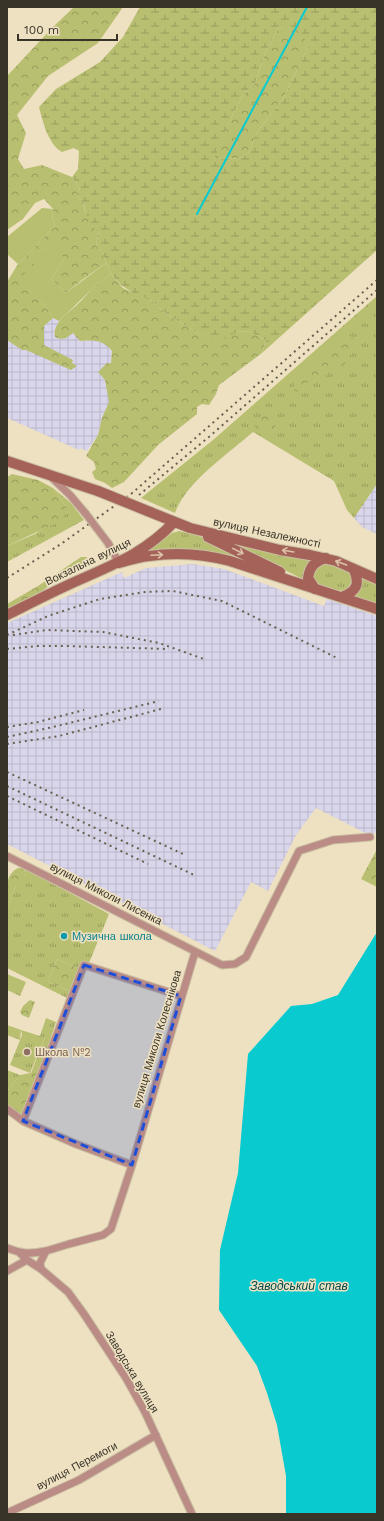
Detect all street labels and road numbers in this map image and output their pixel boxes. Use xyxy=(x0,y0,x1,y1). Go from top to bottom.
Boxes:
street label: вулиця Незалежності xyxy=(212,515,322,551)
street label: Вокзальна вулиця xyxy=(43,536,133,588)
street label: вулиця Миколи Лисенка xyxy=(48,860,165,928)
street label: вулиця Миколи Колеснікова xyxy=(130,968,184,1110)
street label: Заводська вулиця xyxy=(103,1329,161,1415)
street label: вулиця Перемоги xyxy=(34,1439,120,1493)

